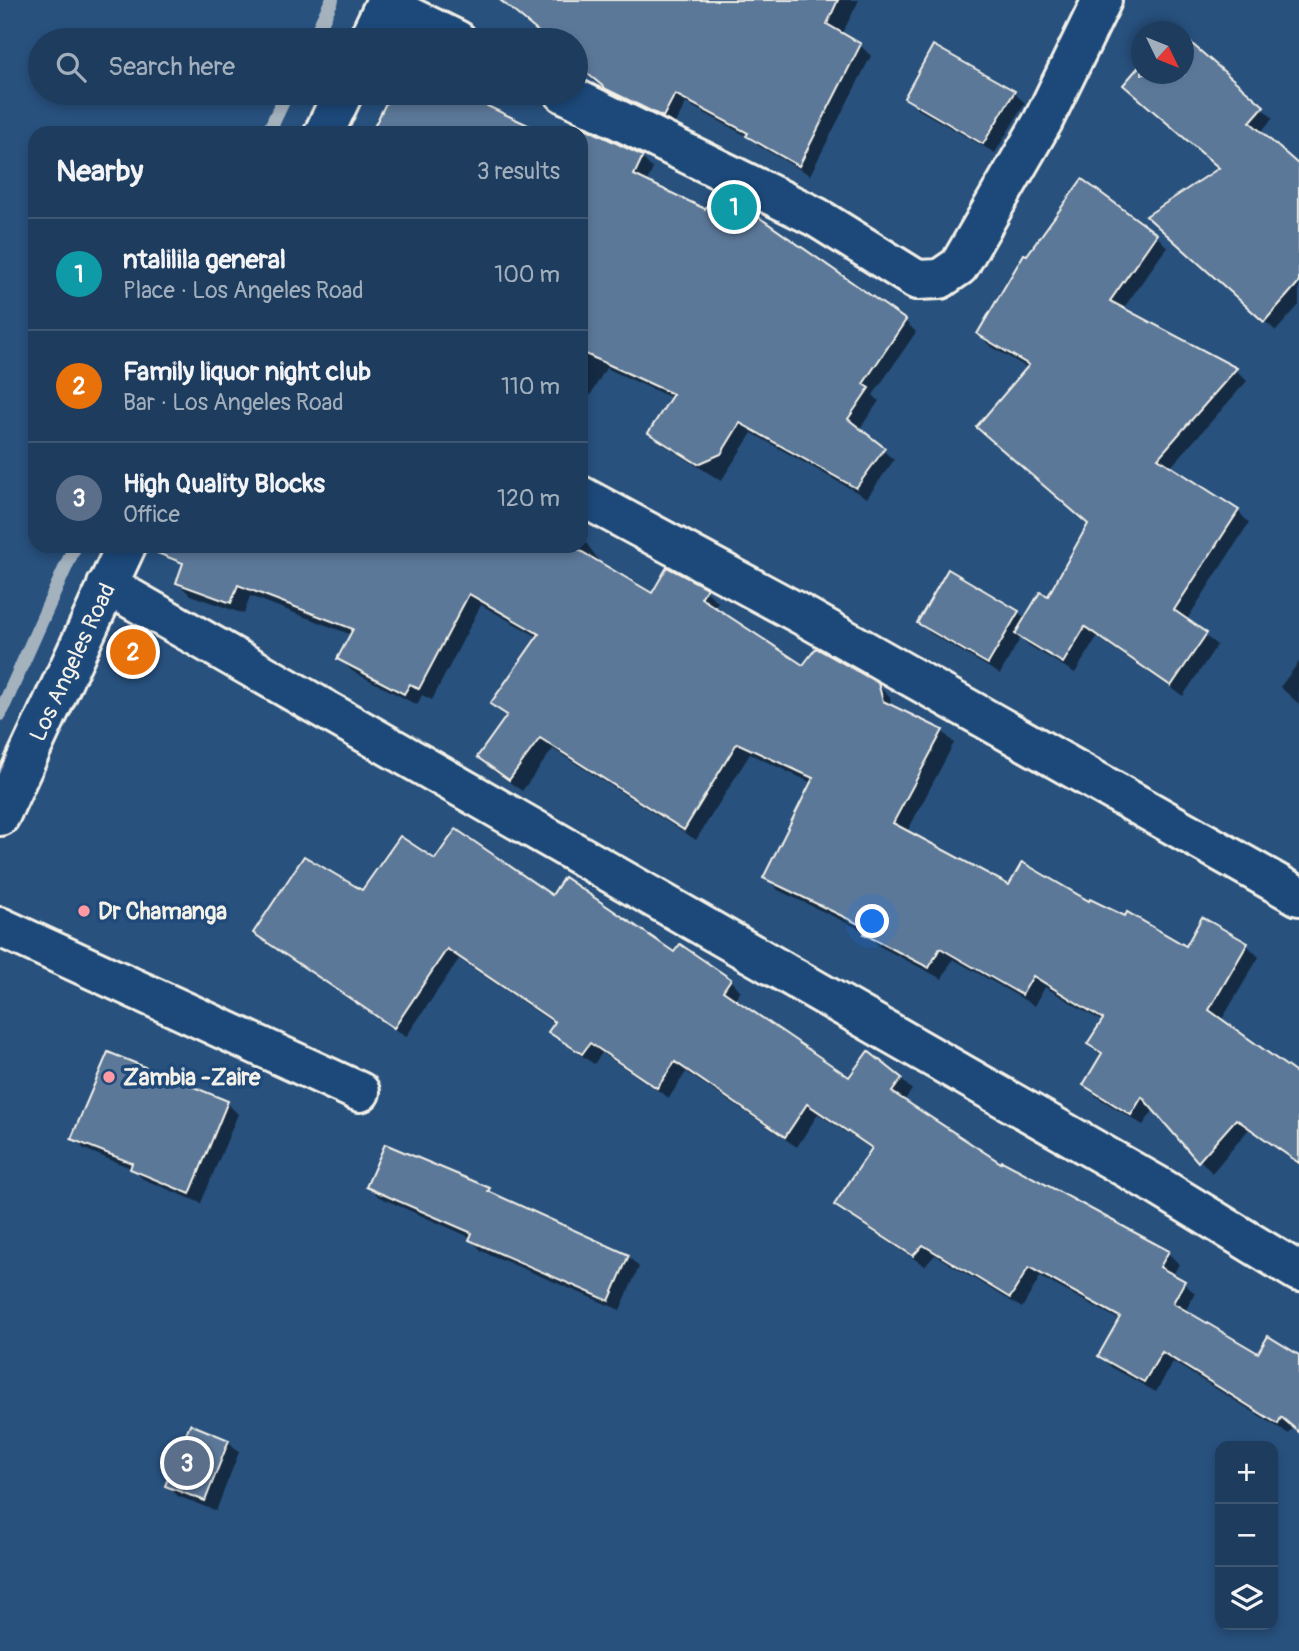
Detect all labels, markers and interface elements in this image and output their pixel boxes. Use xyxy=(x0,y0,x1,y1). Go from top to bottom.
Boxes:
north arrow xyxy=(1131,21,1194,84)
search box xyxy=(28,28,588,105)
icon: search xyxy=(52,48,90,86)
text: Search here xyxy=(108,51,235,83)
text: Nearby xyxy=(56,153,143,190)
text: 3 results xyxy=(477,157,560,186)
pin: 1 xyxy=(711,181,757,233)
text: ntalilila general xyxy=(123,244,286,276)
text: 1 xyxy=(75,260,84,289)
text: 100 m xyxy=(494,260,560,289)
text: Place · Los Angeles Road xyxy=(123,276,363,305)
text: Family liquor night club xyxy=(123,356,371,388)
text: 2 xyxy=(73,372,85,401)
text: 110 m xyxy=(501,372,560,401)
text: Bar · Los Angeles Road xyxy=(123,388,344,417)
text: High Quality Blocks xyxy=(123,468,325,500)
text: 3 xyxy=(73,484,85,513)
text: 120 m xyxy=(497,484,560,513)
text: Office xyxy=(123,500,180,529)
street label: Los Angeles Road xyxy=(23,579,122,746)
pin: 2 xyxy=(110,626,156,678)
place label: Dr Chamanga xyxy=(98,897,227,926)
marker: Dr Chamanga xyxy=(76,903,92,919)
your location xyxy=(855,904,889,938)
place label: Zambia -Zaire xyxy=(123,1063,261,1092)
marker: Zambia -Zaire xyxy=(101,1069,117,1085)
pin: 3 xyxy=(164,1437,210,1489)
map controls xyxy=(1215,1441,1278,1630)
button: + xyxy=(1215,1441,1278,1504)
button: − xyxy=(1215,1504,1278,1567)
button: layers xyxy=(1215,1567,1278,1630)

